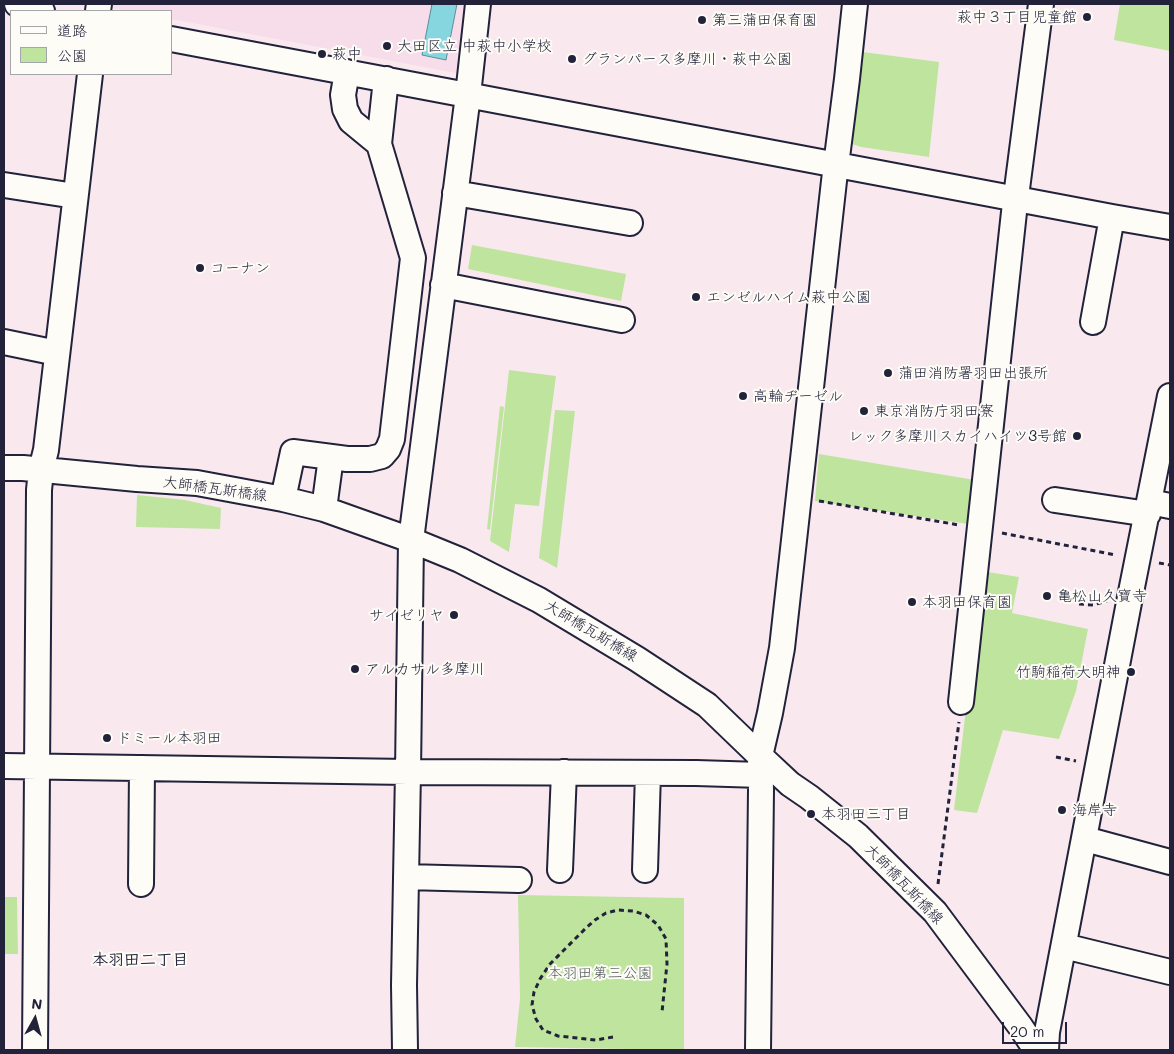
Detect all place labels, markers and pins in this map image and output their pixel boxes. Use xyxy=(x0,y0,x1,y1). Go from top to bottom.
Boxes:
place label: 萩中３丁目児童館 xyxy=(957,8,1077,26)
place label: 第三蒲田保育園 xyxy=(712,11,817,29)
marker: 萩中３丁目児童館 xyxy=(1081,11,1093,23)
marker: 第三蒲田保育園 xyxy=(696,14,708,26)
place label: 大田区立 中萩中小学校 xyxy=(397,37,552,55)
marker: 大田区立 中萩中小学校 xyxy=(381,40,393,52)
place label: 萩中 xyxy=(332,45,362,63)
marker: 萩中 xyxy=(316,48,328,60)
place label: グランパース多摩川・萩中公園 xyxy=(582,50,792,68)
marker: グランパース多摩川・萩中公園 xyxy=(566,53,578,65)
place label: コーナン xyxy=(210,259,270,277)
marker: コーナン xyxy=(194,262,206,274)
place label: エンゼルハイム萩中公園 xyxy=(706,288,871,306)
marker: エンゼルハイム萩中公園 xyxy=(690,291,702,303)
place label: 蒲田消防署羽田出張所 xyxy=(898,364,1048,382)
marker: 蒲田消防署羽田出張所 xyxy=(882,367,894,379)
place label: 高輪ヂーゼル xyxy=(753,387,843,405)
marker: 高輪ヂーゼル xyxy=(737,390,749,402)
place label: 東京消防庁羽田寮 xyxy=(874,402,994,420)
marker: 東京消防庁羽田寮 xyxy=(858,405,870,417)
place label: レック多摩川スカイハイツ3号館 xyxy=(848,427,1067,445)
marker: レック多摩川スカイハイツ3号館 xyxy=(1071,430,1083,442)
place label: 亀松山久寶寺 xyxy=(1057,587,1147,605)
marker: 亀松山久寶寺 xyxy=(1041,590,1053,602)
place label: 本羽田保育園 xyxy=(922,593,1012,611)
marker: 本羽田保育園 xyxy=(906,596,918,608)
place label: サイゼリヤ xyxy=(369,606,444,624)
marker: サイゼリヤ xyxy=(448,609,460,621)
place label: アルカサル多摩川 xyxy=(365,660,485,678)
marker: アルカサル多摩川 xyxy=(349,663,361,675)
place label: 竹駒稲荷大明神 xyxy=(1016,663,1121,681)
marker: 竹駒稲荷大明神 xyxy=(1125,666,1137,678)
place label: ドミール本羽田 xyxy=(117,729,222,747)
marker: ドミール本羽田 xyxy=(101,732,113,744)
place label: 海岸寺 xyxy=(1072,801,1117,819)
marker: 海岸寺 xyxy=(1056,804,1068,816)
place label: 本羽田三丁目 xyxy=(821,805,911,823)
marker: 本羽田三丁目 xyxy=(805,808,817,820)

